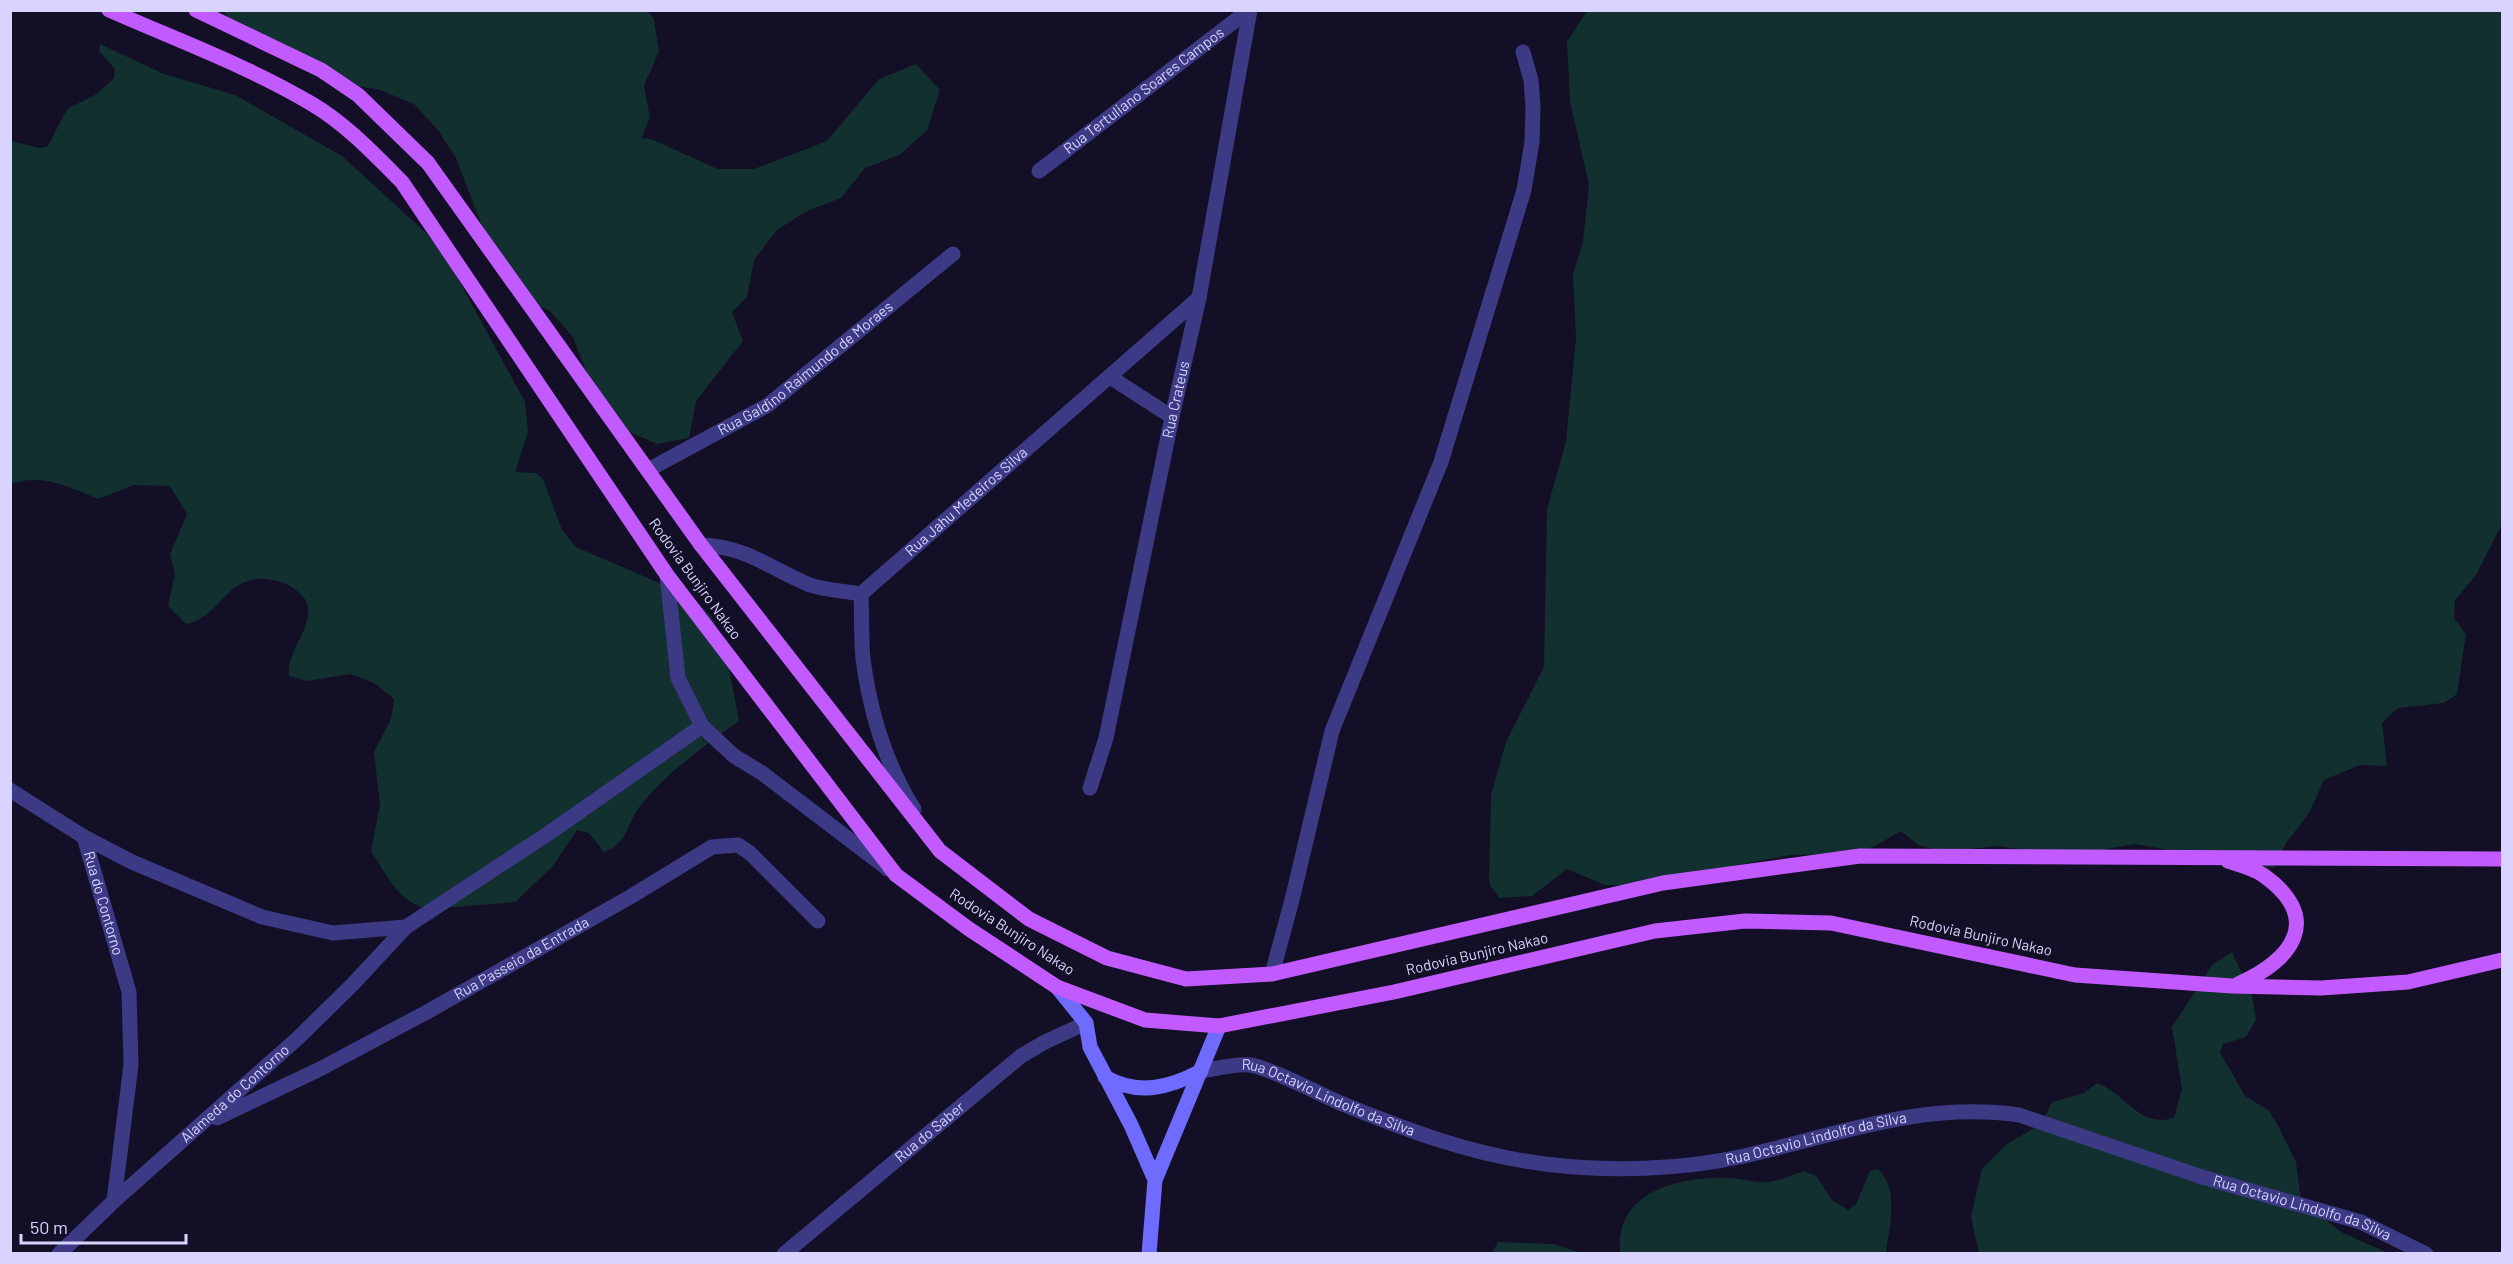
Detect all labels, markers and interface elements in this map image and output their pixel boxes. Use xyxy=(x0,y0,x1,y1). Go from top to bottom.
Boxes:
street label: Rua Tertuliano Soares Campos xyxy=(1059,23,1227,157)
street label: Rua Galdino Raimundo de Moraes xyxy=(714,297,896,439)
street label: Rua Crateus xyxy=(1158,359,1192,440)
street label: Rua Jahu Medeiros Silva xyxy=(901,443,1031,559)
street label: Rodovia Bunjiro Nakao xyxy=(646,514,746,643)
street label: Rua do Contorno xyxy=(81,849,128,957)
street label: Rodovia Bunjiro Nakao xyxy=(947,884,1078,978)
street label: Rodovia Bunjiro Nakao xyxy=(1908,911,2054,959)
street label: Rua Passeio da Entrada xyxy=(450,912,592,1003)
street label: Rodovia Bunjiro Nakao xyxy=(1404,928,1550,978)
street label: Alameda do Contorno xyxy=(176,1040,292,1146)
street label: Rua Octavio Lindolfo da Silva xyxy=(1241,1054,1418,1139)
street label: Rua do Saber xyxy=(891,1097,968,1166)
street label: Rua Octavio Lindolfo da Silva xyxy=(1724,1108,1908,1168)
street label: Rua Octavio Lindolfo da Silva xyxy=(2211,1171,2395,1244)
scale bar xyxy=(21,1207,186,1245)
text: 50 m xyxy=(30,1216,68,1238)

